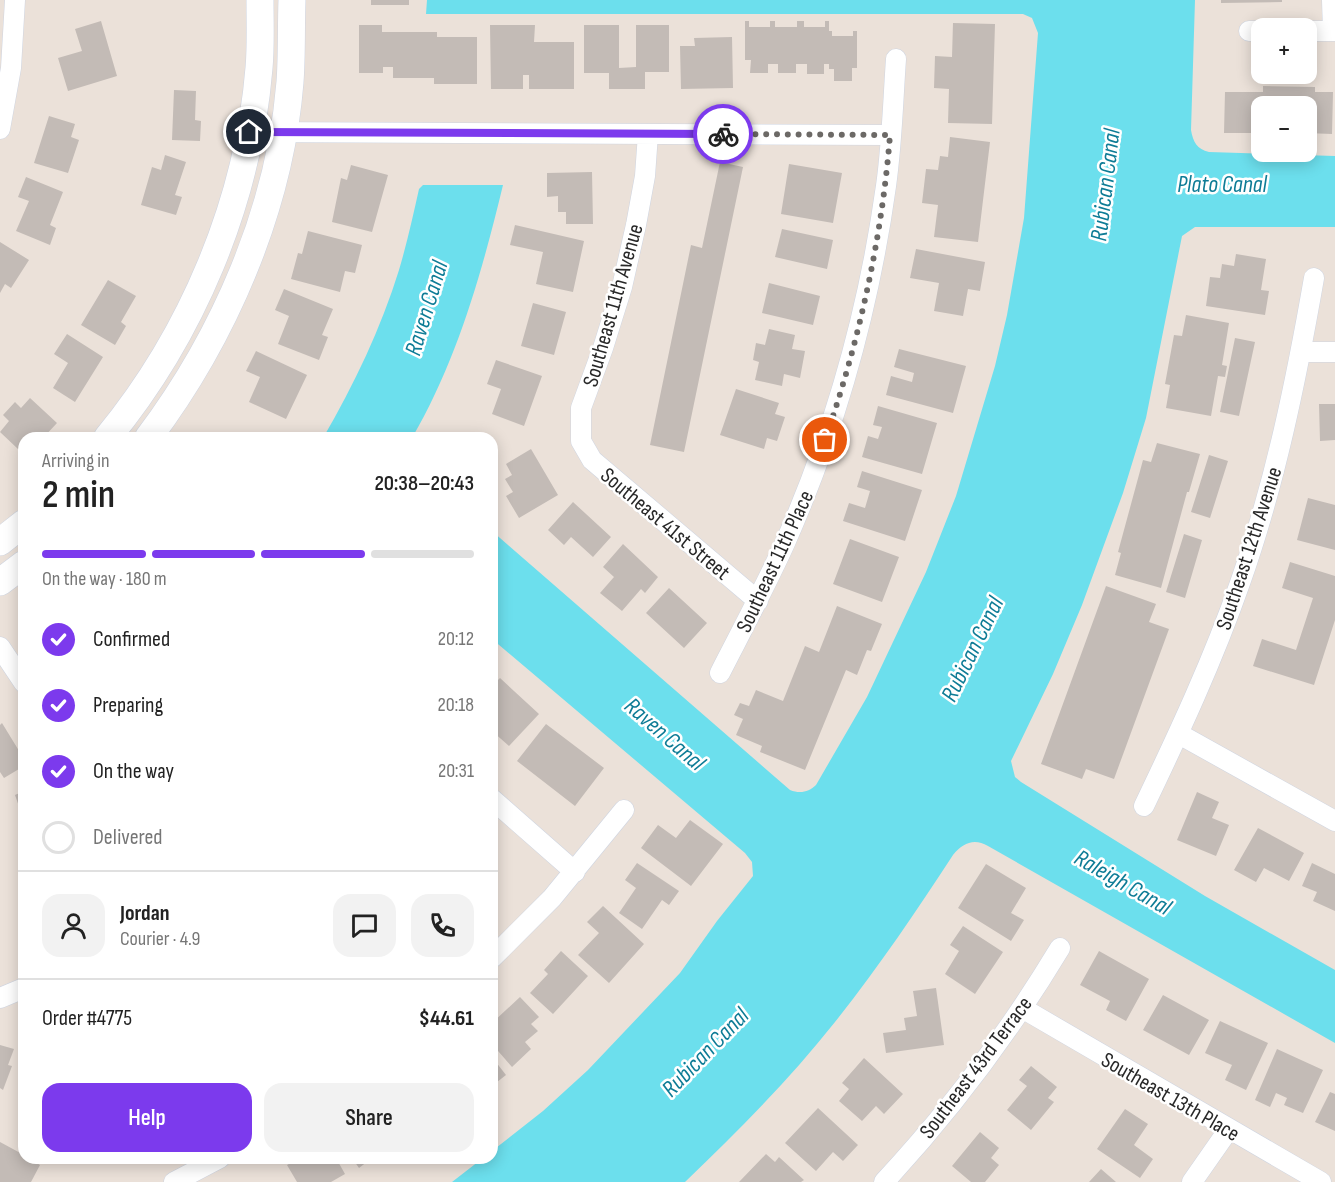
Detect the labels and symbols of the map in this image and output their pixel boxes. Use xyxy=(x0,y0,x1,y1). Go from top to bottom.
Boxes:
courier xyxy=(693,104,753,164)
pin xyxy=(223,106,274,157)
water label: Rubican Canal xyxy=(1084,127,1127,243)
water label: Plato Canal xyxy=(1177,170,1267,199)
street label: Southeast 11th Avenue xyxy=(577,221,650,390)
water label: Raven Canal xyxy=(398,257,455,359)
pin xyxy=(799,414,850,465)
street label: Southeast 41st Street xyxy=(595,462,736,586)
street label: Southeast 12th Avenue xyxy=(1210,464,1288,633)
street label: Southeast 11th Place xyxy=(731,486,820,637)
water label: Rubican Canal xyxy=(935,592,1010,706)
water label: Raven Canal xyxy=(618,691,711,778)
water label: Raleigh Canal xyxy=(1069,843,1177,922)
street label: Southeast 43rd Terrace xyxy=(914,991,1038,1144)
water label: Rubican Canal xyxy=(656,1001,755,1103)
street label: Southeast 13th Place xyxy=(1096,1047,1244,1148)

